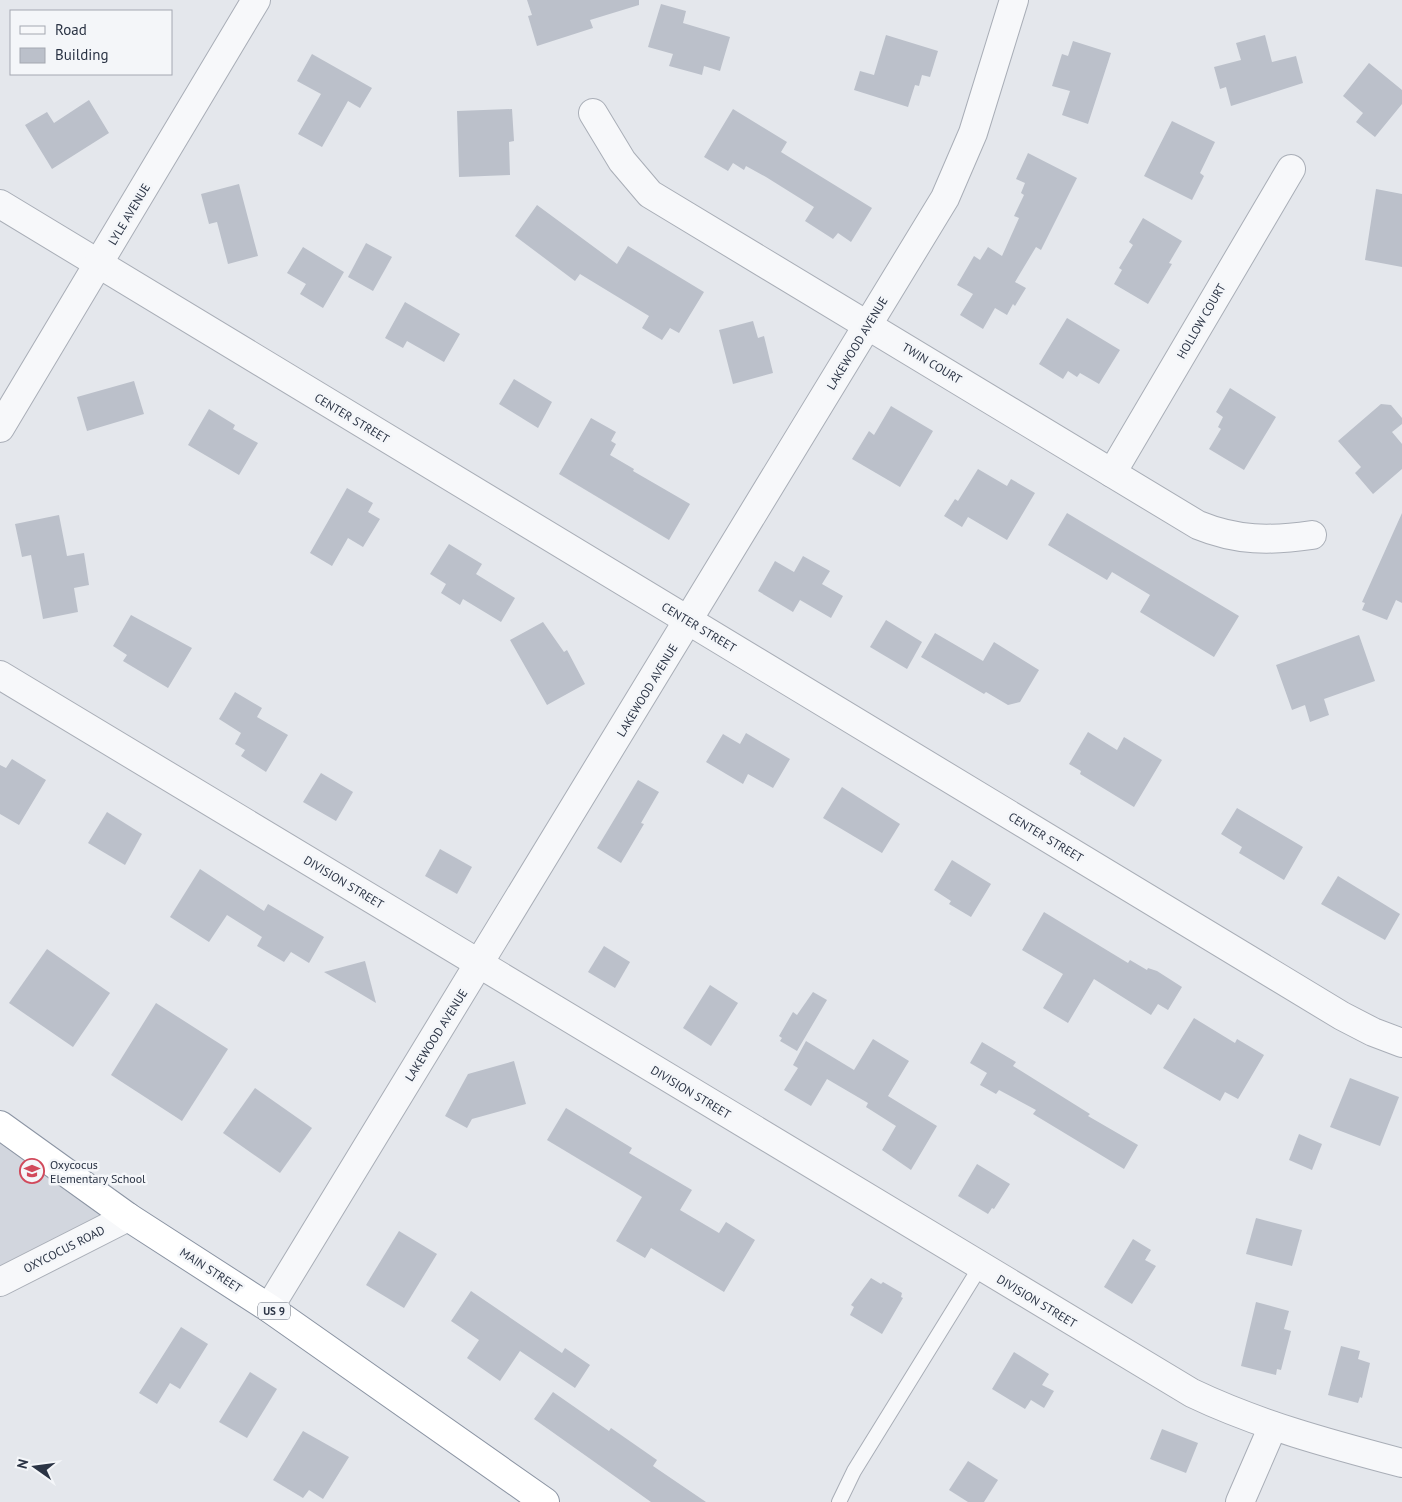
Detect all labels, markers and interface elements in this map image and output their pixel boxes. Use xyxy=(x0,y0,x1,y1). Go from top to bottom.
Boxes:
legend xyxy=(10,10,172,75)
text: Road xyxy=(55,20,87,39)
text: Building xyxy=(55,45,109,64)
street label: LYLE AVENUE xyxy=(105,180,153,248)
street label: HOLLOW COURT xyxy=(1173,280,1229,361)
street label: LAKEWOOD AVENUE xyxy=(823,294,891,392)
street label: TWIN COURT xyxy=(899,339,965,387)
street label: CENTER STREET xyxy=(312,390,392,446)
street label: CENTER STREET xyxy=(659,599,739,655)
street label: LAKEWOOD AVENUE xyxy=(613,641,681,739)
street label: CENTER STREET xyxy=(1006,809,1086,865)
street label: DIVISION STREET xyxy=(301,852,387,912)
street label: LAKEWOOD AVENUE xyxy=(402,986,470,1084)
street label: DIVISION STREET xyxy=(648,1062,734,1122)
place label: Oxycocus Elementary School xyxy=(50,1157,146,1186)
school or university icon: Oxycocus Elementary School xyxy=(19,1158,45,1184)
street label: OXYCOCUS ROAD xyxy=(21,1222,107,1276)
street label: MAIN STREET xyxy=(177,1244,245,1296)
street label: DIVISION STREET xyxy=(994,1271,1080,1331)
road number: US 9 xyxy=(258,1302,290,1320)
north arrow xyxy=(10,1442,60,1492)
text: N xyxy=(13,1457,32,1470)

